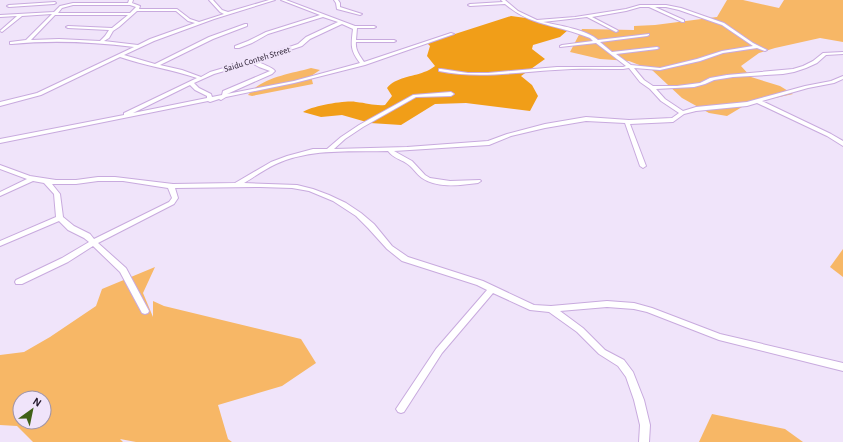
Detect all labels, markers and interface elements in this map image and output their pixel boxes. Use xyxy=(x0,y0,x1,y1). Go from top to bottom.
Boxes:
street label: Saidu Conteh Street xyxy=(223,45,292,74)
north arrow xyxy=(12,390,52,430)
text: N xyxy=(31,395,43,409)

